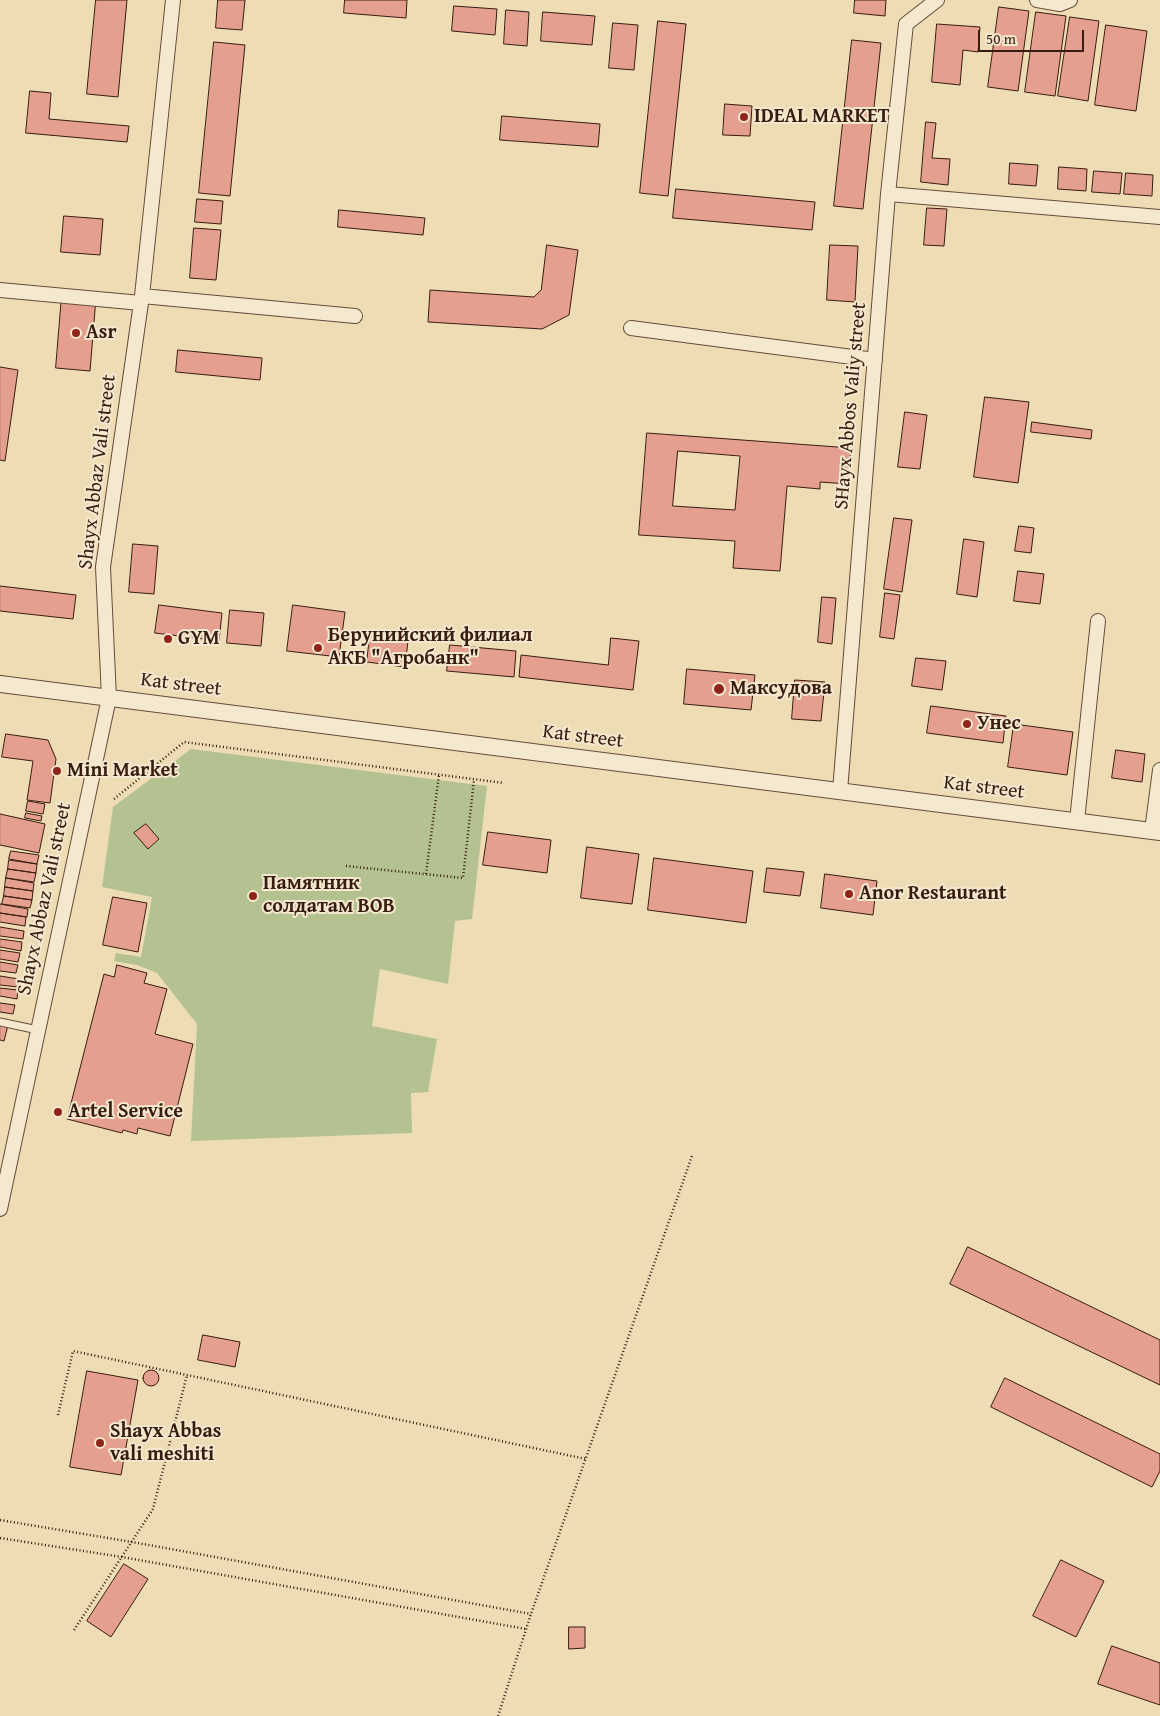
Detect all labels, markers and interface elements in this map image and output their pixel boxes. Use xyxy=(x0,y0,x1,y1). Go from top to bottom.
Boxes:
scale bar xyxy=(980,20,1086,52)
text: 50 m xyxy=(986,28,1016,49)
place label: IDEAL MARKET xyxy=(754,105,890,129)
marker: IDEAL MARKET xyxy=(738,111,750,123)
street label: SHayx Abbos Valiy street xyxy=(830,301,872,511)
place label: Asr xyxy=(86,321,117,345)
marker: Asr xyxy=(70,327,82,339)
street label: Shayx Abbaz Vali street xyxy=(74,373,122,571)
place label: Берунийский филиал АКБ "Агробанк" xyxy=(328,624,533,671)
place label: GYM xyxy=(178,627,220,651)
marker: GYM xyxy=(162,633,174,645)
marker: Берунийский филиал АКБ "Агробанк" xyxy=(312,642,324,654)
street label: Kat street xyxy=(139,668,223,702)
place label: Максудова xyxy=(730,677,832,701)
marker: Максудова xyxy=(712,682,726,696)
place label: Унес xyxy=(977,712,1021,736)
marker: Унес xyxy=(961,718,973,730)
street label: Kat street xyxy=(541,720,625,754)
place label: Mini Market xyxy=(67,759,178,783)
marker: Mini Market xyxy=(51,765,63,777)
street label: Kat street xyxy=(942,771,1026,805)
street label: Shayx Abbaz Vali street xyxy=(13,801,77,997)
place label: Памятник солдатам ВОВ xyxy=(263,872,395,919)
place label: Anor Restaurant xyxy=(859,882,1007,906)
marker: Anor Restaurant xyxy=(843,888,855,900)
marker: Памятник солдатам ВОВ xyxy=(247,890,259,902)
place label: Artel Service xyxy=(68,1100,183,1124)
marker: Artel Service xyxy=(52,1106,64,1118)
place label: Shayx Abbas vali meshiti xyxy=(110,1420,221,1467)
marker: Shayx Abbas vali meshiti xyxy=(94,1437,106,1449)

